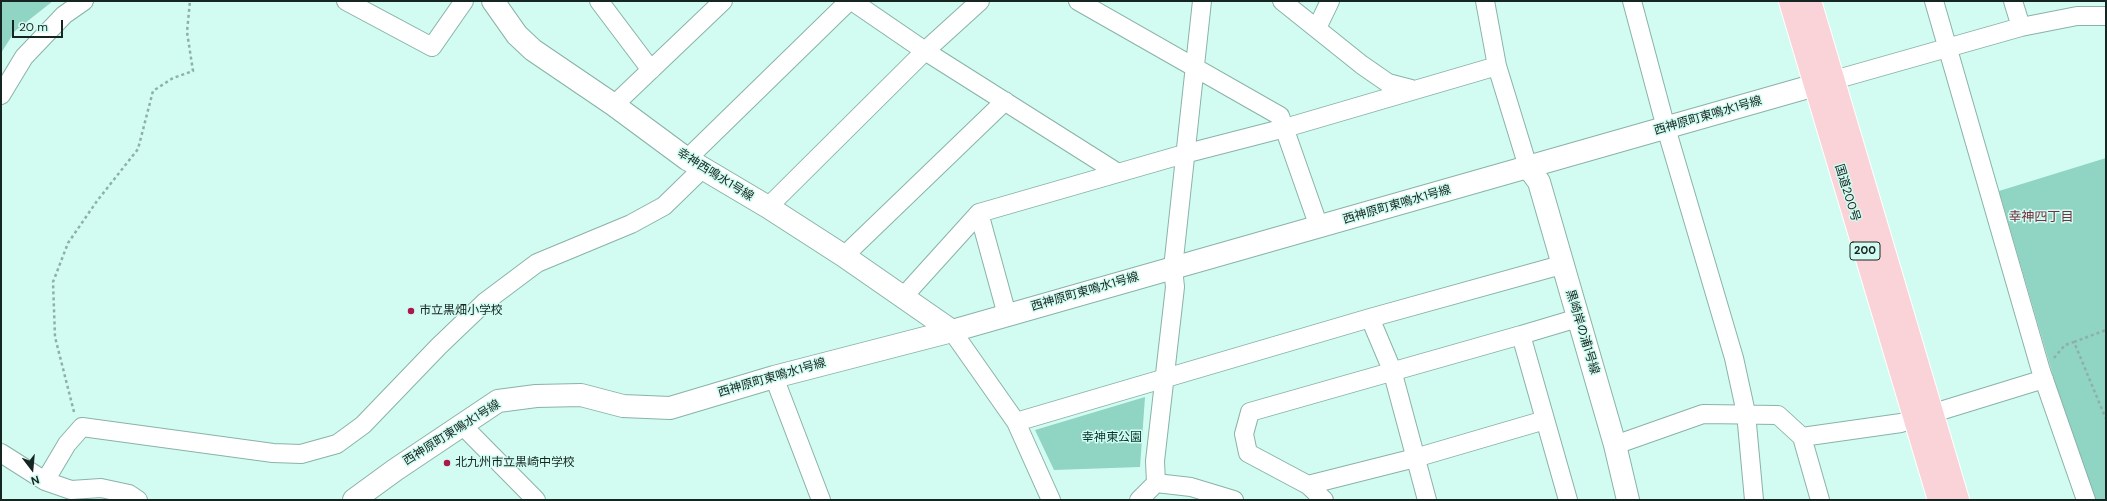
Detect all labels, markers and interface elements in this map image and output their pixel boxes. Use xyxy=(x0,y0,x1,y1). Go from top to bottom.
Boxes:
scale bar xyxy=(14,12,65,38)
text: 20 m xyxy=(19,19,48,35)
street label: 西神原町東鳴水1号線 xyxy=(1652,94,1764,138)
street label: 幸神西鳴水1号線 xyxy=(674,146,756,204)
street label: 国道200号 xyxy=(1831,163,1863,223)
street label: 西神原町東鳴水1号線 xyxy=(1341,183,1453,227)
district label: 幸神四丁目 xyxy=(2009,210,2073,226)
road number: 200 xyxy=(1850,242,1880,260)
street label: 西神原町東鳴水1号線 xyxy=(1029,270,1141,314)
street label: 黒崎岸の浦1号線 xyxy=(1562,288,1602,376)
place label: 市立黒畑小学校 xyxy=(419,304,503,318)
marker: 市立黒畑小学校 xyxy=(406,306,416,316)
street label: 西神原町東鳴水1号線 xyxy=(716,356,828,400)
street label: 西神原町東鳴水1号線 xyxy=(401,397,503,469)
park label: 幸神東公園 xyxy=(1082,431,1142,445)
north arrow xyxy=(12,449,52,489)
place label: 北九州市立黒崎中学校 xyxy=(455,456,575,470)
marker: 北九州市立黒崎中学校 xyxy=(442,458,452,468)
text: N xyxy=(30,473,41,488)

